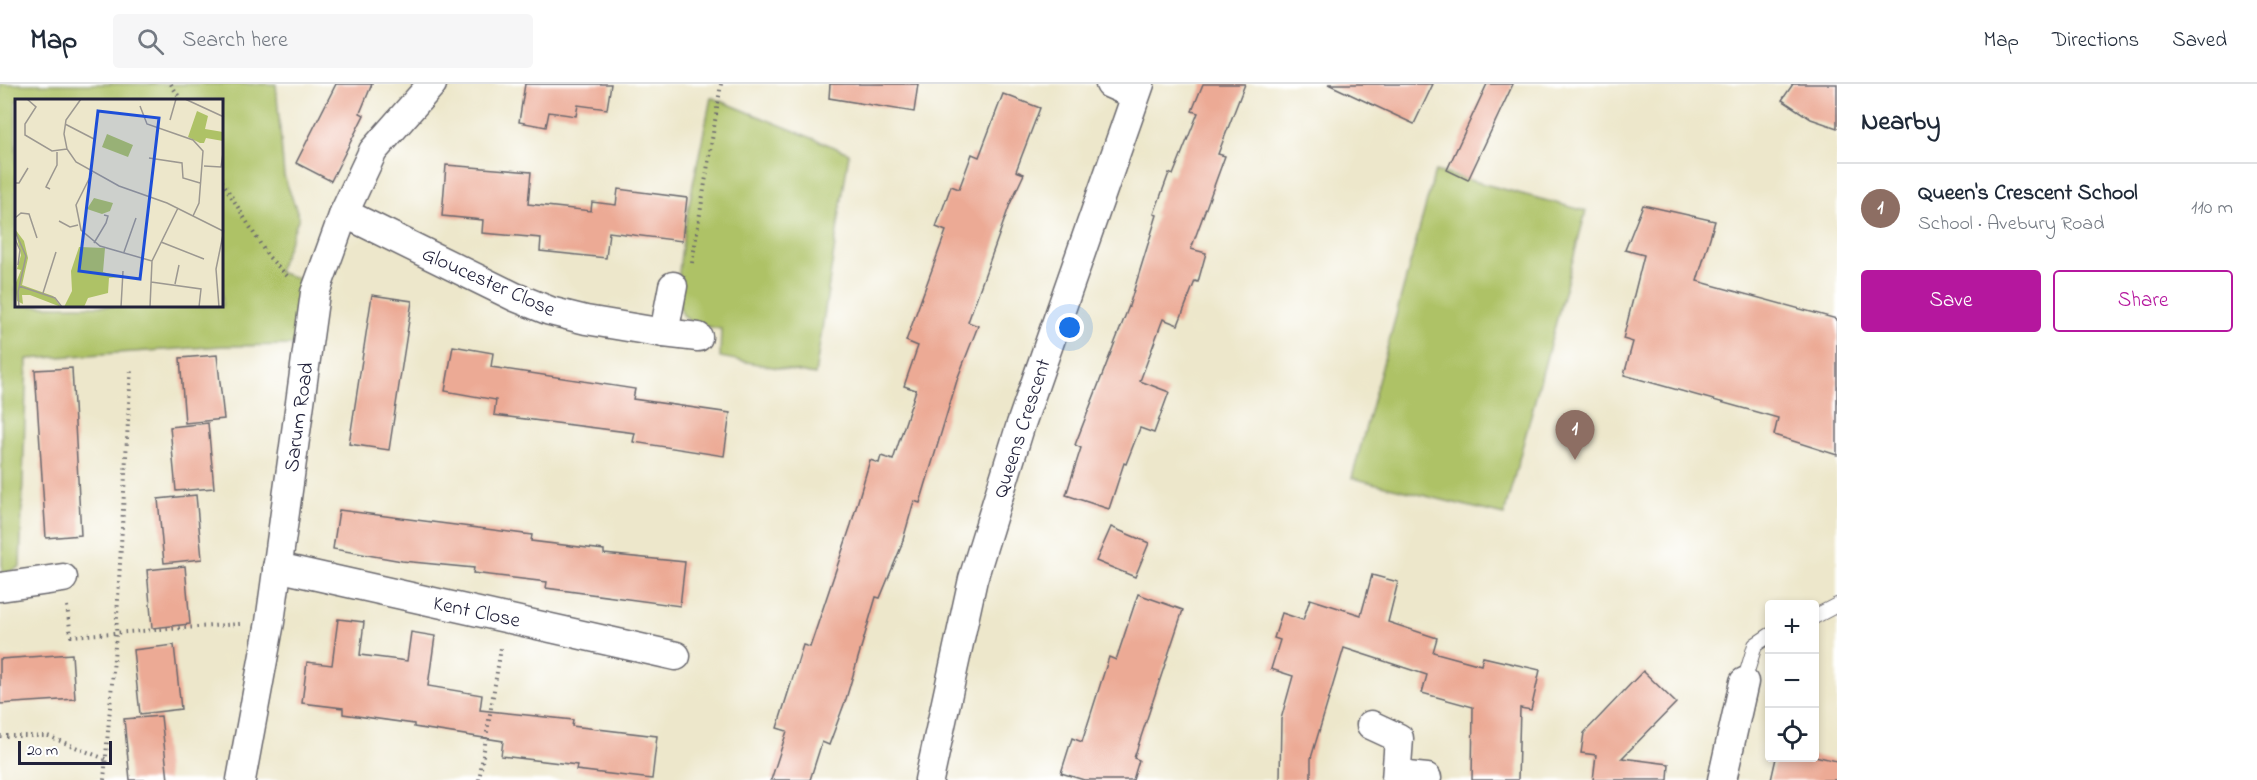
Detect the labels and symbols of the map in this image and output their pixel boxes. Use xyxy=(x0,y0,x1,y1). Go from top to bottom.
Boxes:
inset map xyxy=(15,99,224,308)
street label: Gloucester Close xyxy=(417,240,560,326)
your location xyxy=(1055,313,1084,342)
street label: Queens Crescent xyxy=(986,355,1060,502)
street label: Sarum Road xyxy=(277,360,323,474)
pin: 1 xyxy=(1556,410,1594,460)
street label: Kent Close xyxy=(430,589,523,637)
scale bar xyxy=(18,738,112,766)

